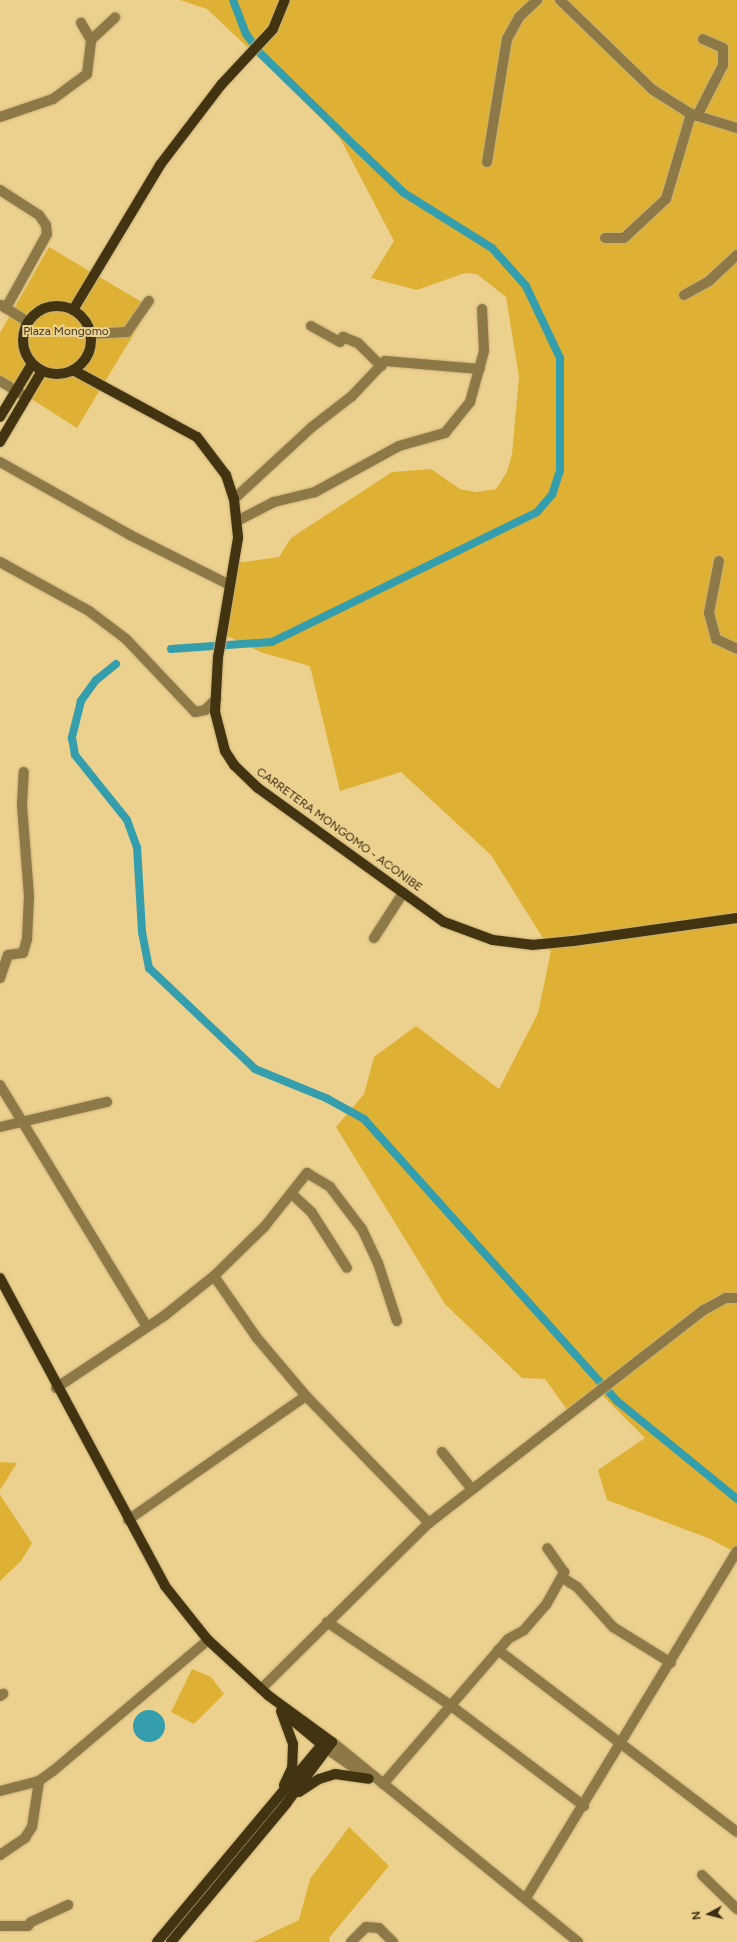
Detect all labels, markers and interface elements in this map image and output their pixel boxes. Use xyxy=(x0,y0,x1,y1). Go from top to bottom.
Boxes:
park label: Plaza Mongomo xyxy=(23,325,109,339)
street label: CARRETERA MONGOMO - ACONIBE xyxy=(253,765,425,895)
north arrow xyxy=(689,1894,729,1934)
text: N xyxy=(690,1911,704,1921)

